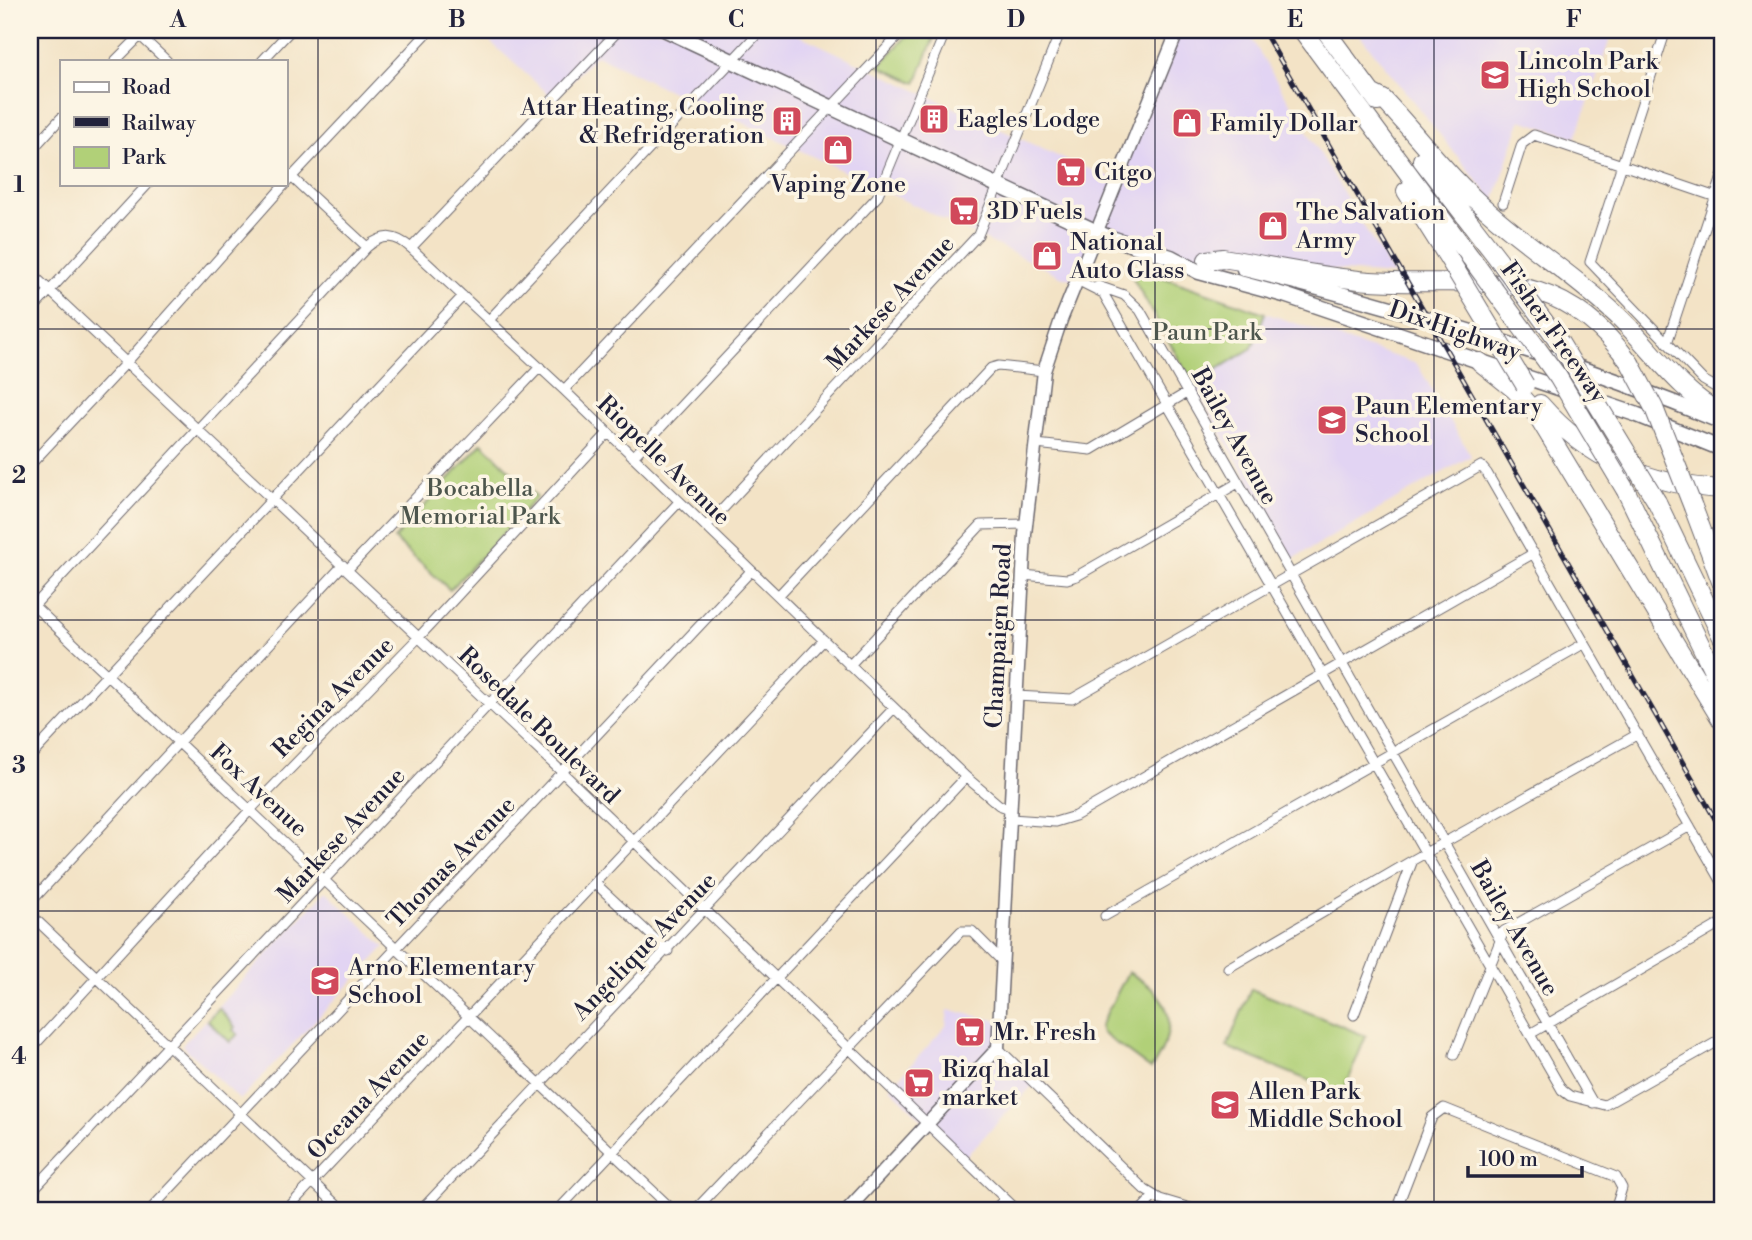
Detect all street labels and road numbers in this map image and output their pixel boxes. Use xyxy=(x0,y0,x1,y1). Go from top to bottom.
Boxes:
street label: Markese Avenue xyxy=(820,230,961,378)
street label: Fisher Freeway xyxy=(1493,256,1613,409)
street label: Dix Highway xyxy=(1385,294,1525,368)
street label: Bailey Avenue xyxy=(1184,362,1284,510)
street label: Riopelle Avenue xyxy=(590,389,736,532)
street label: Champaign Road xyxy=(979,542,1019,729)
street label: Regina Avenue xyxy=(267,631,401,765)
street label: Rosedale Boulevard xyxy=(451,641,626,811)
street label: Fox Avenue xyxy=(203,738,314,844)
street label: Markese Avenue xyxy=(271,762,412,910)
street label: Thomas Avenue xyxy=(381,790,522,935)
street label: Bailey Avenue xyxy=(1463,854,1565,1002)
street label: Angelique Avenue xyxy=(566,866,723,1028)
street label: Oceana Avenue xyxy=(301,1025,436,1166)

